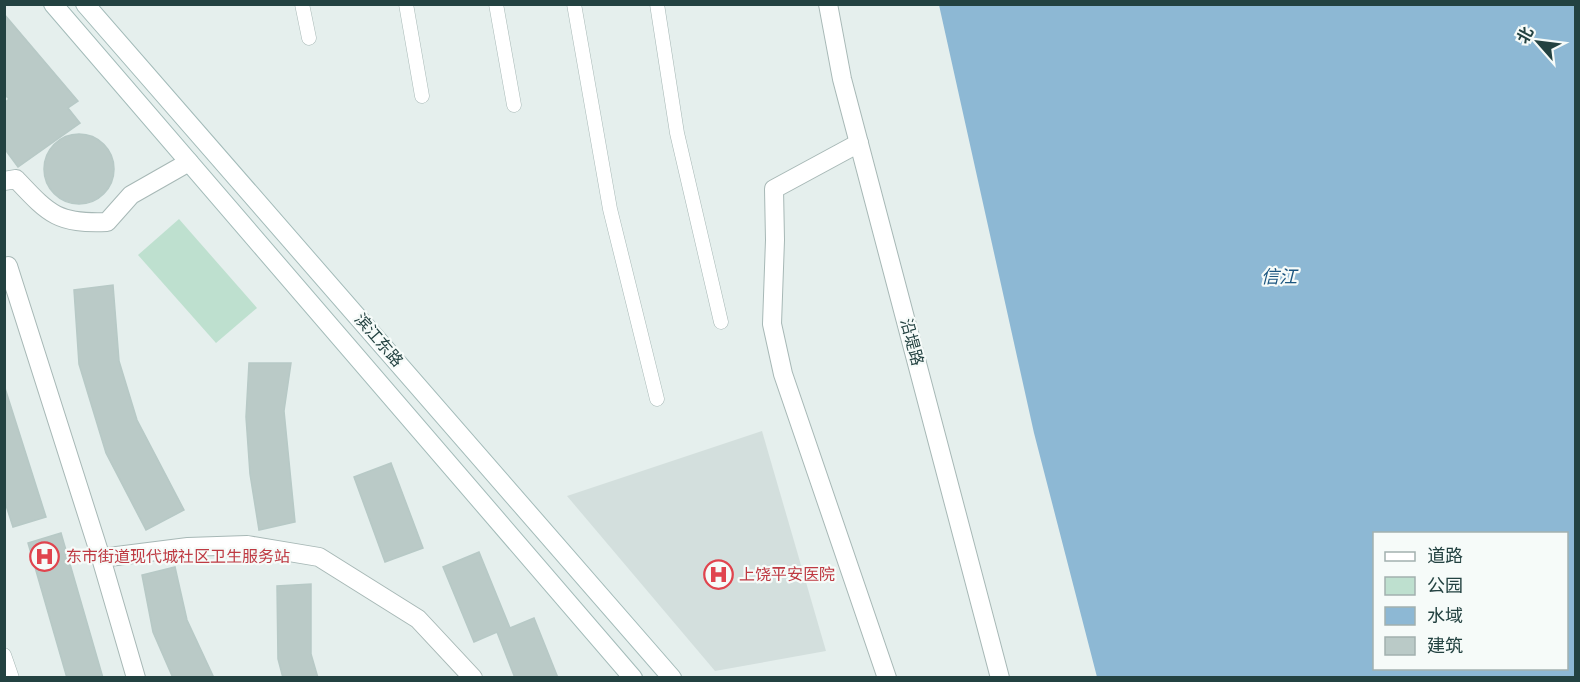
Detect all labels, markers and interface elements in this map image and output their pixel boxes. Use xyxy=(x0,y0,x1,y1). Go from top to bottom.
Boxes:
north arrow xyxy=(1508,12,1568,72)
text: 北 xyxy=(1513,24,1537,47)
water label: 信江 xyxy=(1261,266,1299,288)
street label: 滨江东路 xyxy=(351,310,407,370)
street label: 沿堤路 xyxy=(897,316,927,368)
legend xyxy=(1373,532,1568,670)
hospital icon: 东市街道现代城社区卫生服务站 xyxy=(29,540,61,572)
text: 道路 xyxy=(1427,545,1463,567)
place label: 东市街道现代城社区卫生服务站 xyxy=(66,547,290,566)
hospital icon: 上饶平安医院 xyxy=(702,558,734,590)
place label: 上饶平安医院 xyxy=(739,565,835,584)
text: 公园 xyxy=(1427,575,1463,597)
text: 水域 xyxy=(1427,605,1463,627)
text: 建筑 xyxy=(1427,635,1463,657)

